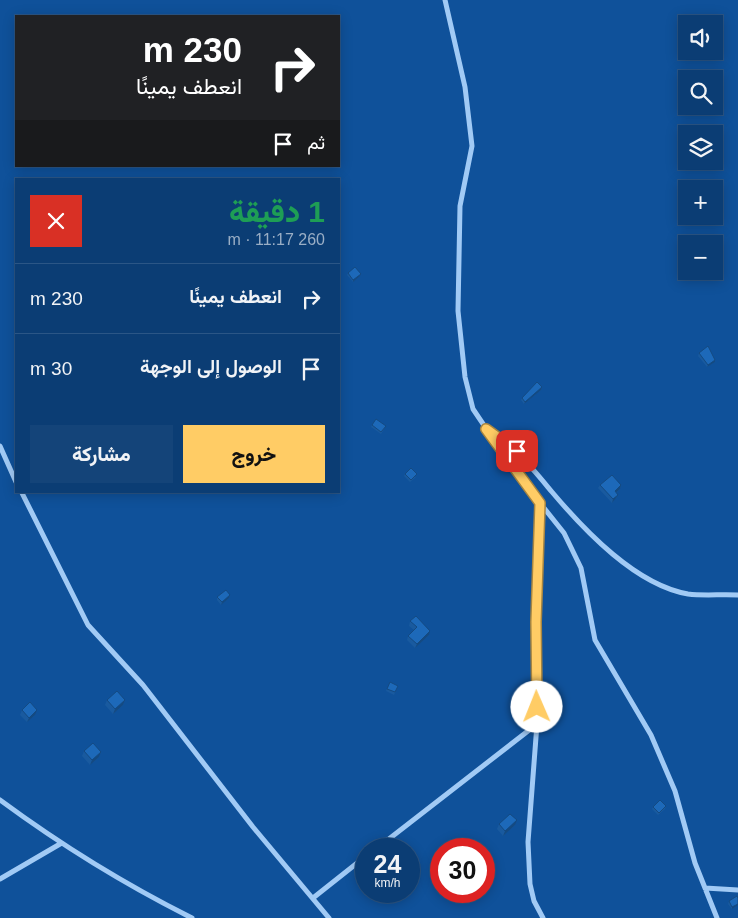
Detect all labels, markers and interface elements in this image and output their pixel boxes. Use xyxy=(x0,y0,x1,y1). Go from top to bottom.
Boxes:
map controls xyxy=(678,15,723,280)
button: sound xyxy=(678,15,723,60)
text: 230 m xyxy=(143,30,242,69)
icon: right xyxy=(260,35,325,100)
button: search xyxy=(678,70,723,115)
text: انعطف يمينًا xyxy=(136,74,242,99)
button: layers xyxy=(678,125,723,170)
icon: arrive xyxy=(269,130,297,158)
text: ثم xyxy=(307,132,325,153)
button: + xyxy=(678,180,723,225)
button: close xyxy=(30,195,82,247)
text: 1 دقيقة xyxy=(229,195,325,228)
text: 260 m · 11:17 xyxy=(227,231,325,248)
button: − xyxy=(678,235,723,280)
icon: right xyxy=(297,285,325,313)
text: انعطف يمينًا xyxy=(189,286,282,307)
text: 230 m xyxy=(30,288,83,309)
icon: arrive xyxy=(297,355,325,383)
text: الوصول إلى الوجهة xyxy=(140,356,282,377)
text: 30 m xyxy=(30,358,72,379)
button: مشاركة xyxy=(30,425,173,483)
button: خروج xyxy=(183,425,325,483)
pin xyxy=(496,430,538,472)
icon: arrive xyxy=(503,437,531,465)
position arrow xyxy=(510,680,562,732)
speed limit sign: 30 xyxy=(430,838,495,903)
text: 24 xyxy=(374,850,401,878)
text: km/h xyxy=(374,876,401,890)

